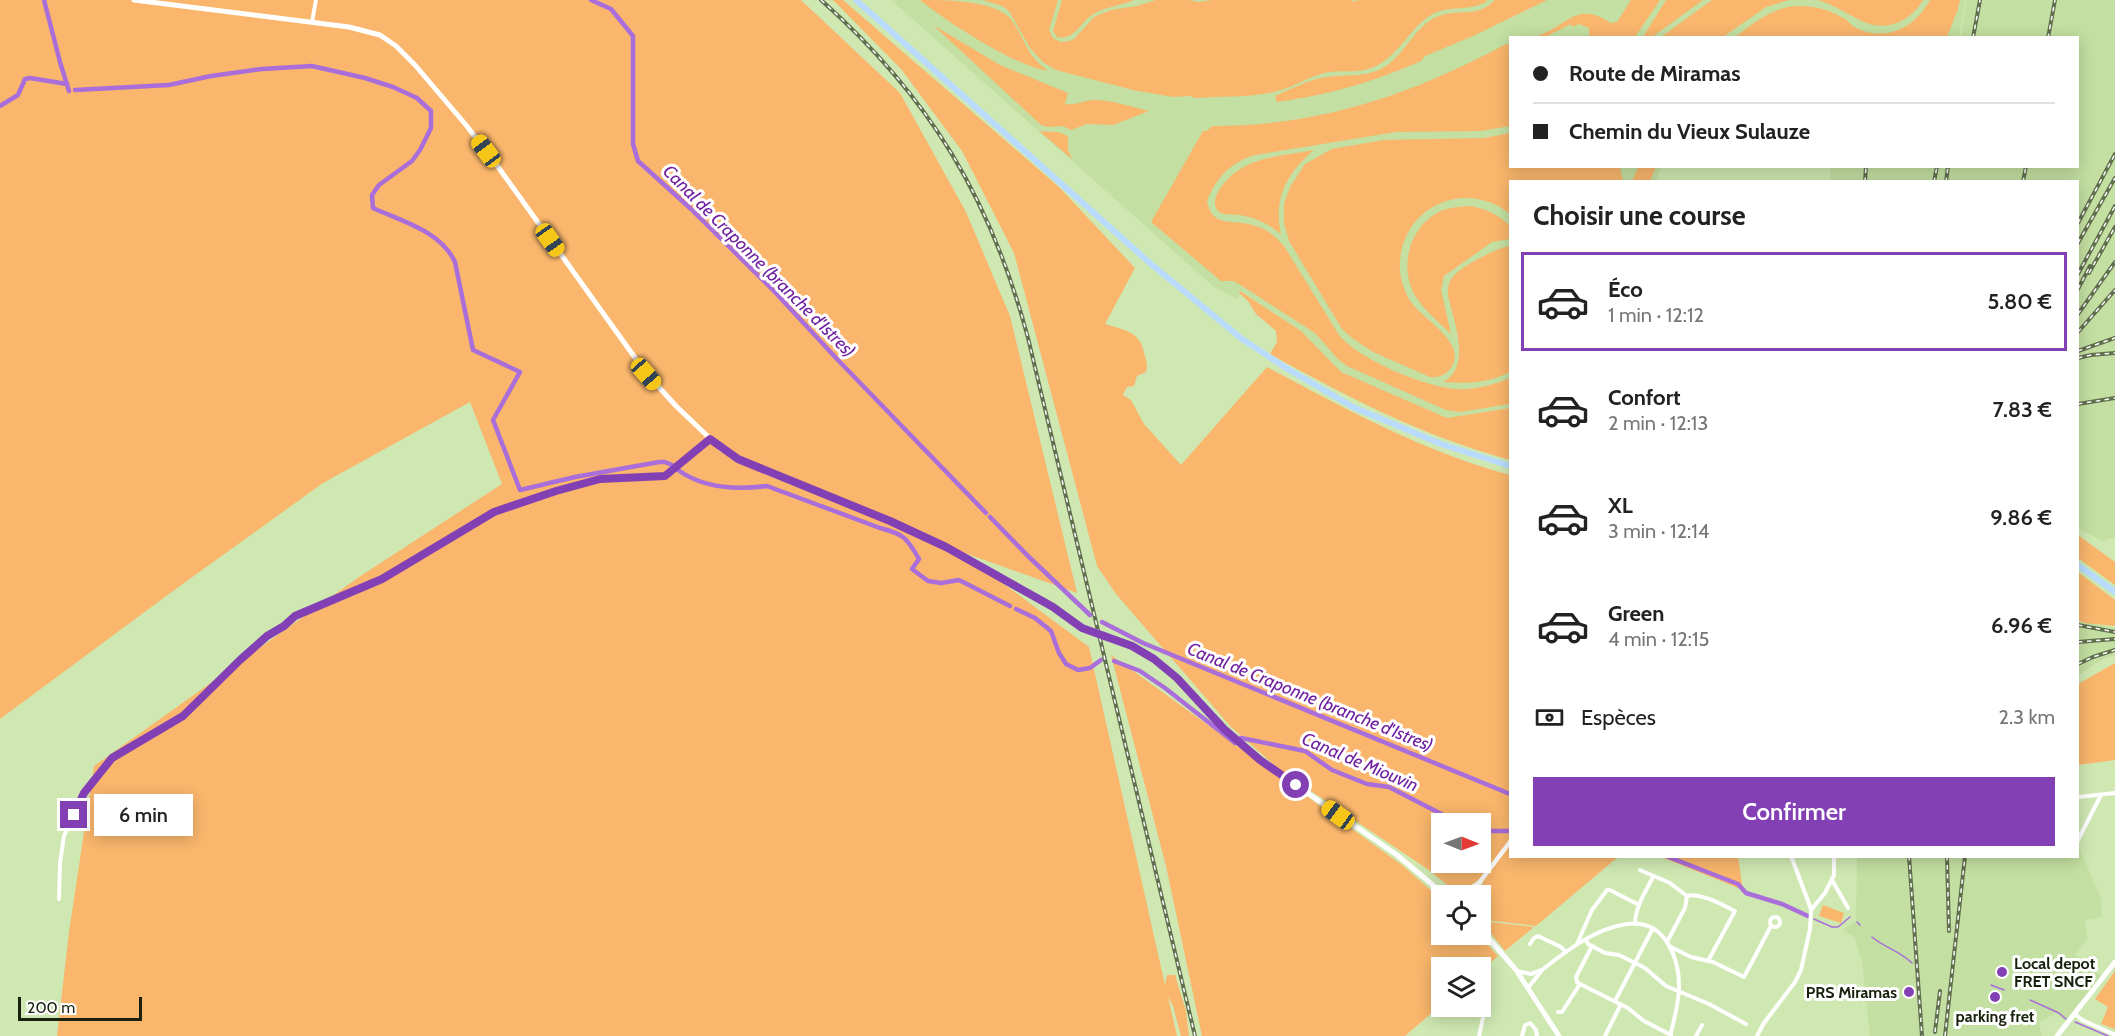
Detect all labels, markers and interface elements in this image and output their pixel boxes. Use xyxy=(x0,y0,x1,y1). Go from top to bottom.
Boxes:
text: Route de Miramas xyxy=(1569,60,1741,87)
text: Chemin du Vieux Sulauze xyxy=(1569,118,1810,145)
car xyxy=(468,131,504,171)
water label: Canal de Craponne (branche d'Istres) xyxy=(658,160,860,362)
text: Choisir une course xyxy=(1533,199,1746,232)
car xyxy=(532,220,568,260)
icon: car xyxy=(1536,275,1590,329)
text: Éco xyxy=(1608,276,1643,303)
text: 5.80 € xyxy=(1987,288,2052,315)
text: 1 min · 12:12 xyxy=(1608,303,1704,327)
car xyxy=(627,355,665,393)
icon: car xyxy=(1536,383,1590,437)
text: Confort xyxy=(1608,384,1681,411)
text: 7.83 € xyxy=(1993,396,2052,423)
text: 2 min · 12:13 xyxy=(1608,411,1708,435)
icon: car xyxy=(1536,491,1590,545)
text: XL xyxy=(1608,492,1633,519)
text: 9.86 € xyxy=(1990,504,2052,531)
text: 3 min · 12:14 xyxy=(1608,519,1709,543)
icon: car xyxy=(1536,599,1590,653)
text: Green xyxy=(1608,600,1664,627)
text: 6.96 € xyxy=(1991,612,2052,639)
text: 4 min · 12:15 xyxy=(1608,627,1709,651)
water label: Canal de Craponne (branche d'Istres) xyxy=(1184,638,1436,756)
icon: cash xyxy=(1533,701,1566,734)
text: Espèces xyxy=(1581,704,1656,731)
text: 2.3 km xyxy=(1999,705,2055,729)
water label: Canal de Miouvin xyxy=(1298,728,1422,796)
route start xyxy=(1282,771,1309,798)
button: Confirmer xyxy=(1533,777,2055,846)
callout: 6 min xyxy=(95,794,194,836)
car xyxy=(1318,797,1358,833)
route end xyxy=(60,801,87,828)
text: 6 min xyxy=(119,803,168,827)
north arrow xyxy=(1431,813,1491,873)
map controls xyxy=(1431,813,1491,1017)
button: locate xyxy=(1431,885,1491,945)
place label: Local depot FRET SNCF xyxy=(2014,954,2096,991)
button: layers xyxy=(1431,957,1491,1017)
marker: Local depot FRET SNCF xyxy=(1995,965,2009,979)
place label: PRS Miramas xyxy=(1806,983,1897,1002)
marker: PRS Miramas xyxy=(1902,985,1916,999)
marker: parking fret xyxy=(1988,990,2002,1004)
scale bar xyxy=(18,994,142,1022)
text: 200 m xyxy=(27,998,75,1017)
place label: parking fret xyxy=(1956,1007,2035,1026)

